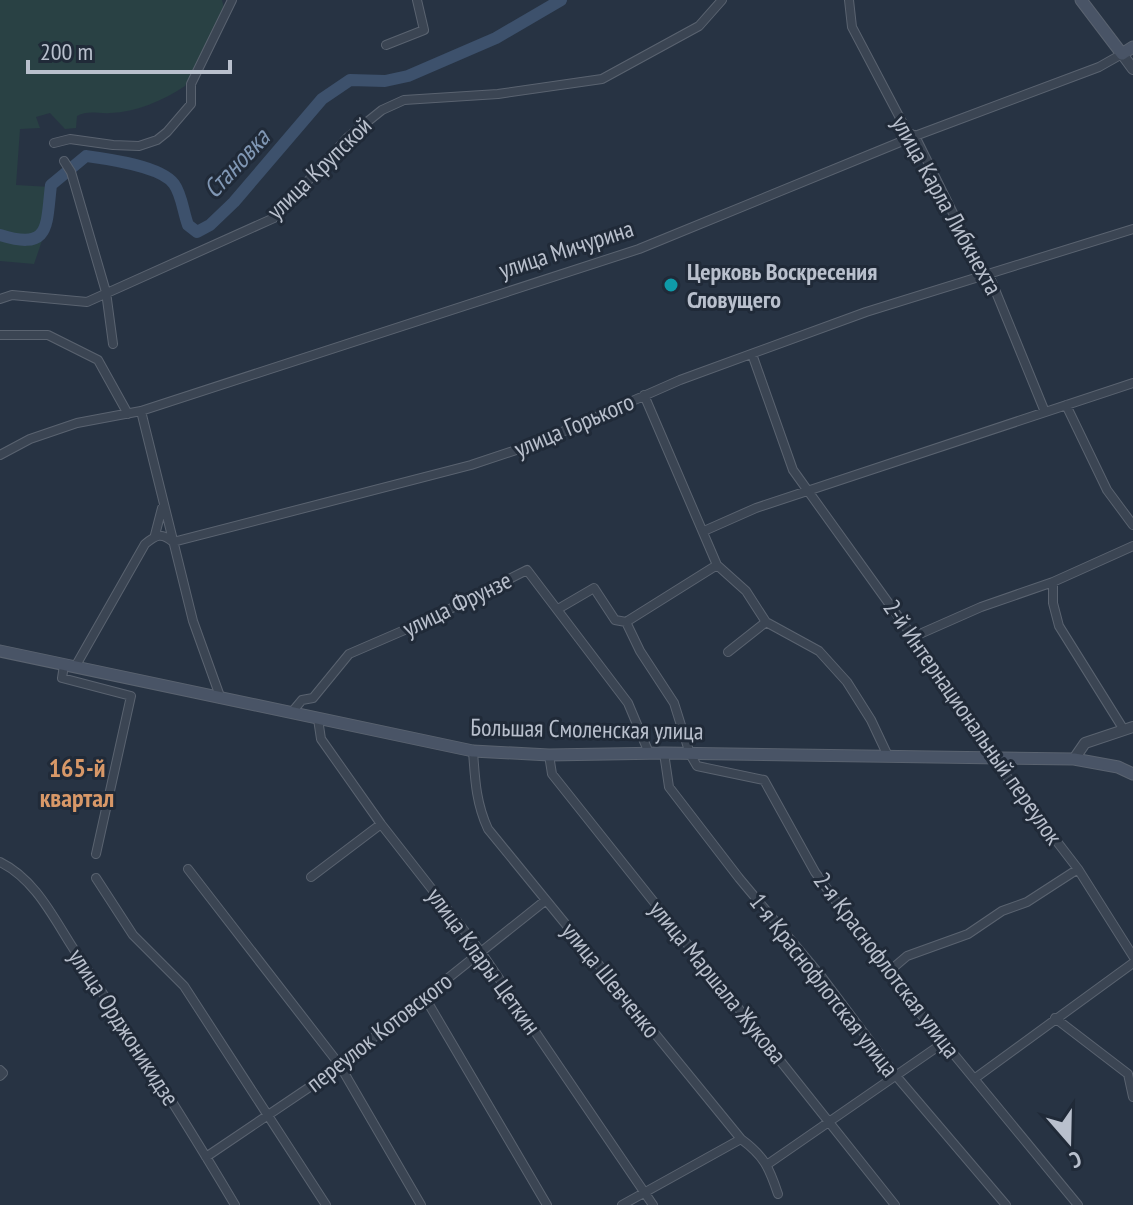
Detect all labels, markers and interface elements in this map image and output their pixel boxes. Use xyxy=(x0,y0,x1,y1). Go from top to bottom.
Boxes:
scale bar xyxy=(28,24,230,74)
text: 200 m xyxy=(40,36,93,67)
street label: улица Крупской xyxy=(260,110,378,226)
street label: улица Карла Либкнехта xyxy=(885,110,1009,300)
water label: Становка xyxy=(196,120,277,205)
street label: улица Мичурина xyxy=(495,213,637,285)
place label: Церковь Воскресения Словущего xyxy=(687,256,877,315)
marker: Церковь Воскресения Словущего xyxy=(662,276,680,294)
street label: улица Горького xyxy=(509,386,639,464)
street label: улица Фрунзе xyxy=(397,564,517,644)
street label: 2-й Интернациональный переулок xyxy=(876,593,1070,851)
street label: Большая Смоленская улица xyxy=(470,711,704,747)
district label: 165-й квартал xyxy=(40,751,114,814)
street label: 2-я Краснофлотская улица xyxy=(807,866,967,1064)
street label: улица Клары Цеткин xyxy=(420,881,548,1041)
street label: 1-я Краснофлотская улица xyxy=(743,887,905,1083)
street label: улица Маршала Жукова xyxy=(643,894,793,1070)
street label: улица Шевченко xyxy=(555,916,667,1044)
street label: улица Орджоникидзе xyxy=(62,943,186,1111)
street label: переулок Котовского xyxy=(300,965,458,1099)
north arrow xyxy=(1029,1101,1109,1181)
text: С xyxy=(1066,1145,1085,1175)

